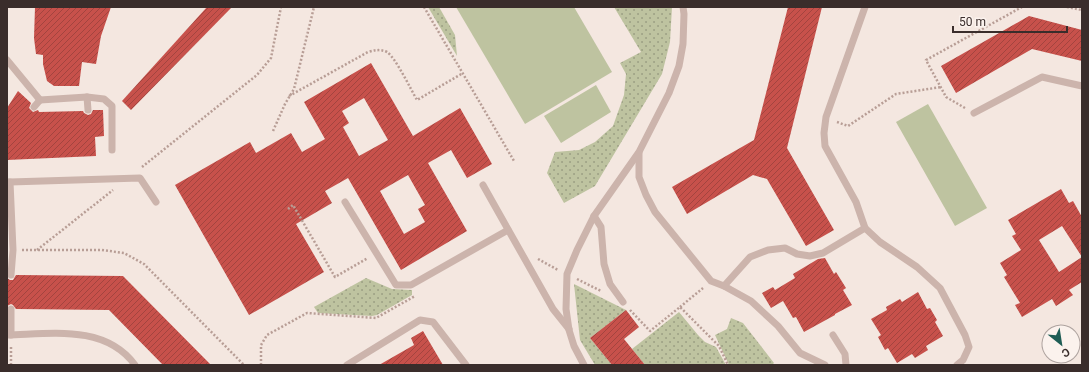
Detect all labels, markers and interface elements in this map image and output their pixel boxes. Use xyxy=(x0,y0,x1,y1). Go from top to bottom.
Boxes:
scale bar xyxy=(953,8,1067,34)
text: 50 m xyxy=(959,15,986,29)
north arrow xyxy=(1041,324,1081,364)
text: С xyxy=(1059,345,1072,360)

